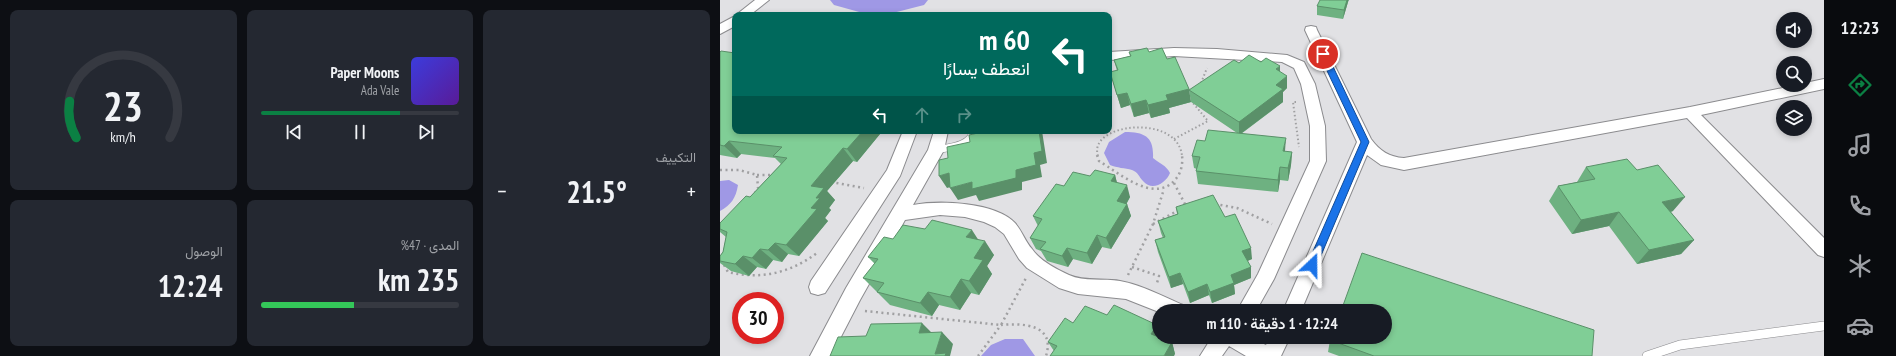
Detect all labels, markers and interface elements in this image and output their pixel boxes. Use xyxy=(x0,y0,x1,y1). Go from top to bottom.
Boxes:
map controls xyxy=(1776,12,1812,136)
button: sound xyxy=(1776,12,1812,48)
text: 12:23 xyxy=(1841,16,1879,39)
text: 60 m xyxy=(979,21,1030,58)
icon: left xyxy=(1044,28,1096,80)
pin xyxy=(1306,37,1340,71)
icon: arrive xyxy=(1312,43,1334,65)
button: search xyxy=(1776,56,1812,92)
text: انعطف يسارًا xyxy=(943,57,1030,80)
text: Paper Moons xyxy=(330,63,399,82)
icon: directions xyxy=(1846,71,1874,99)
text: 23 xyxy=(103,79,143,132)
text: Ada Vale xyxy=(361,82,399,99)
button: layers xyxy=(1776,100,1812,136)
icon: left xyxy=(869,104,891,126)
icon: ahead xyxy=(911,104,933,126)
icon: right xyxy=(953,104,975,126)
icon: previous xyxy=(283,121,305,143)
icon: pause xyxy=(349,121,371,143)
icon: next xyxy=(415,121,437,143)
text: km/h xyxy=(111,126,136,145)
icon: music xyxy=(1846,131,1874,159)
text: التكييف xyxy=(656,149,696,166)
text: 21.5° xyxy=(567,172,627,211)
text: − xyxy=(497,177,506,205)
text: + xyxy=(687,177,696,205)
icon: phone xyxy=(1846,192,1874,220)
text: المدى · 47% xyxy=(401,237,459,254)
text: الوصول xyxy=(185,243,223,260)
position arrow xyxy=(1291,244,1333,286)
icon: climate xyxy=(1846,252,1874,280)
text: 235 km xyxy=(378,260,459,299)
text: 12:24 xyxy=(158,266,223,305)
speed limit sign: 30 xyxy=(732,292,784,344)
icon: car xyxy=(1846,312,1874,340)
text: 12:24 · 1 دقيقة · 110 m xyxy=(1206,314,1338,333)

